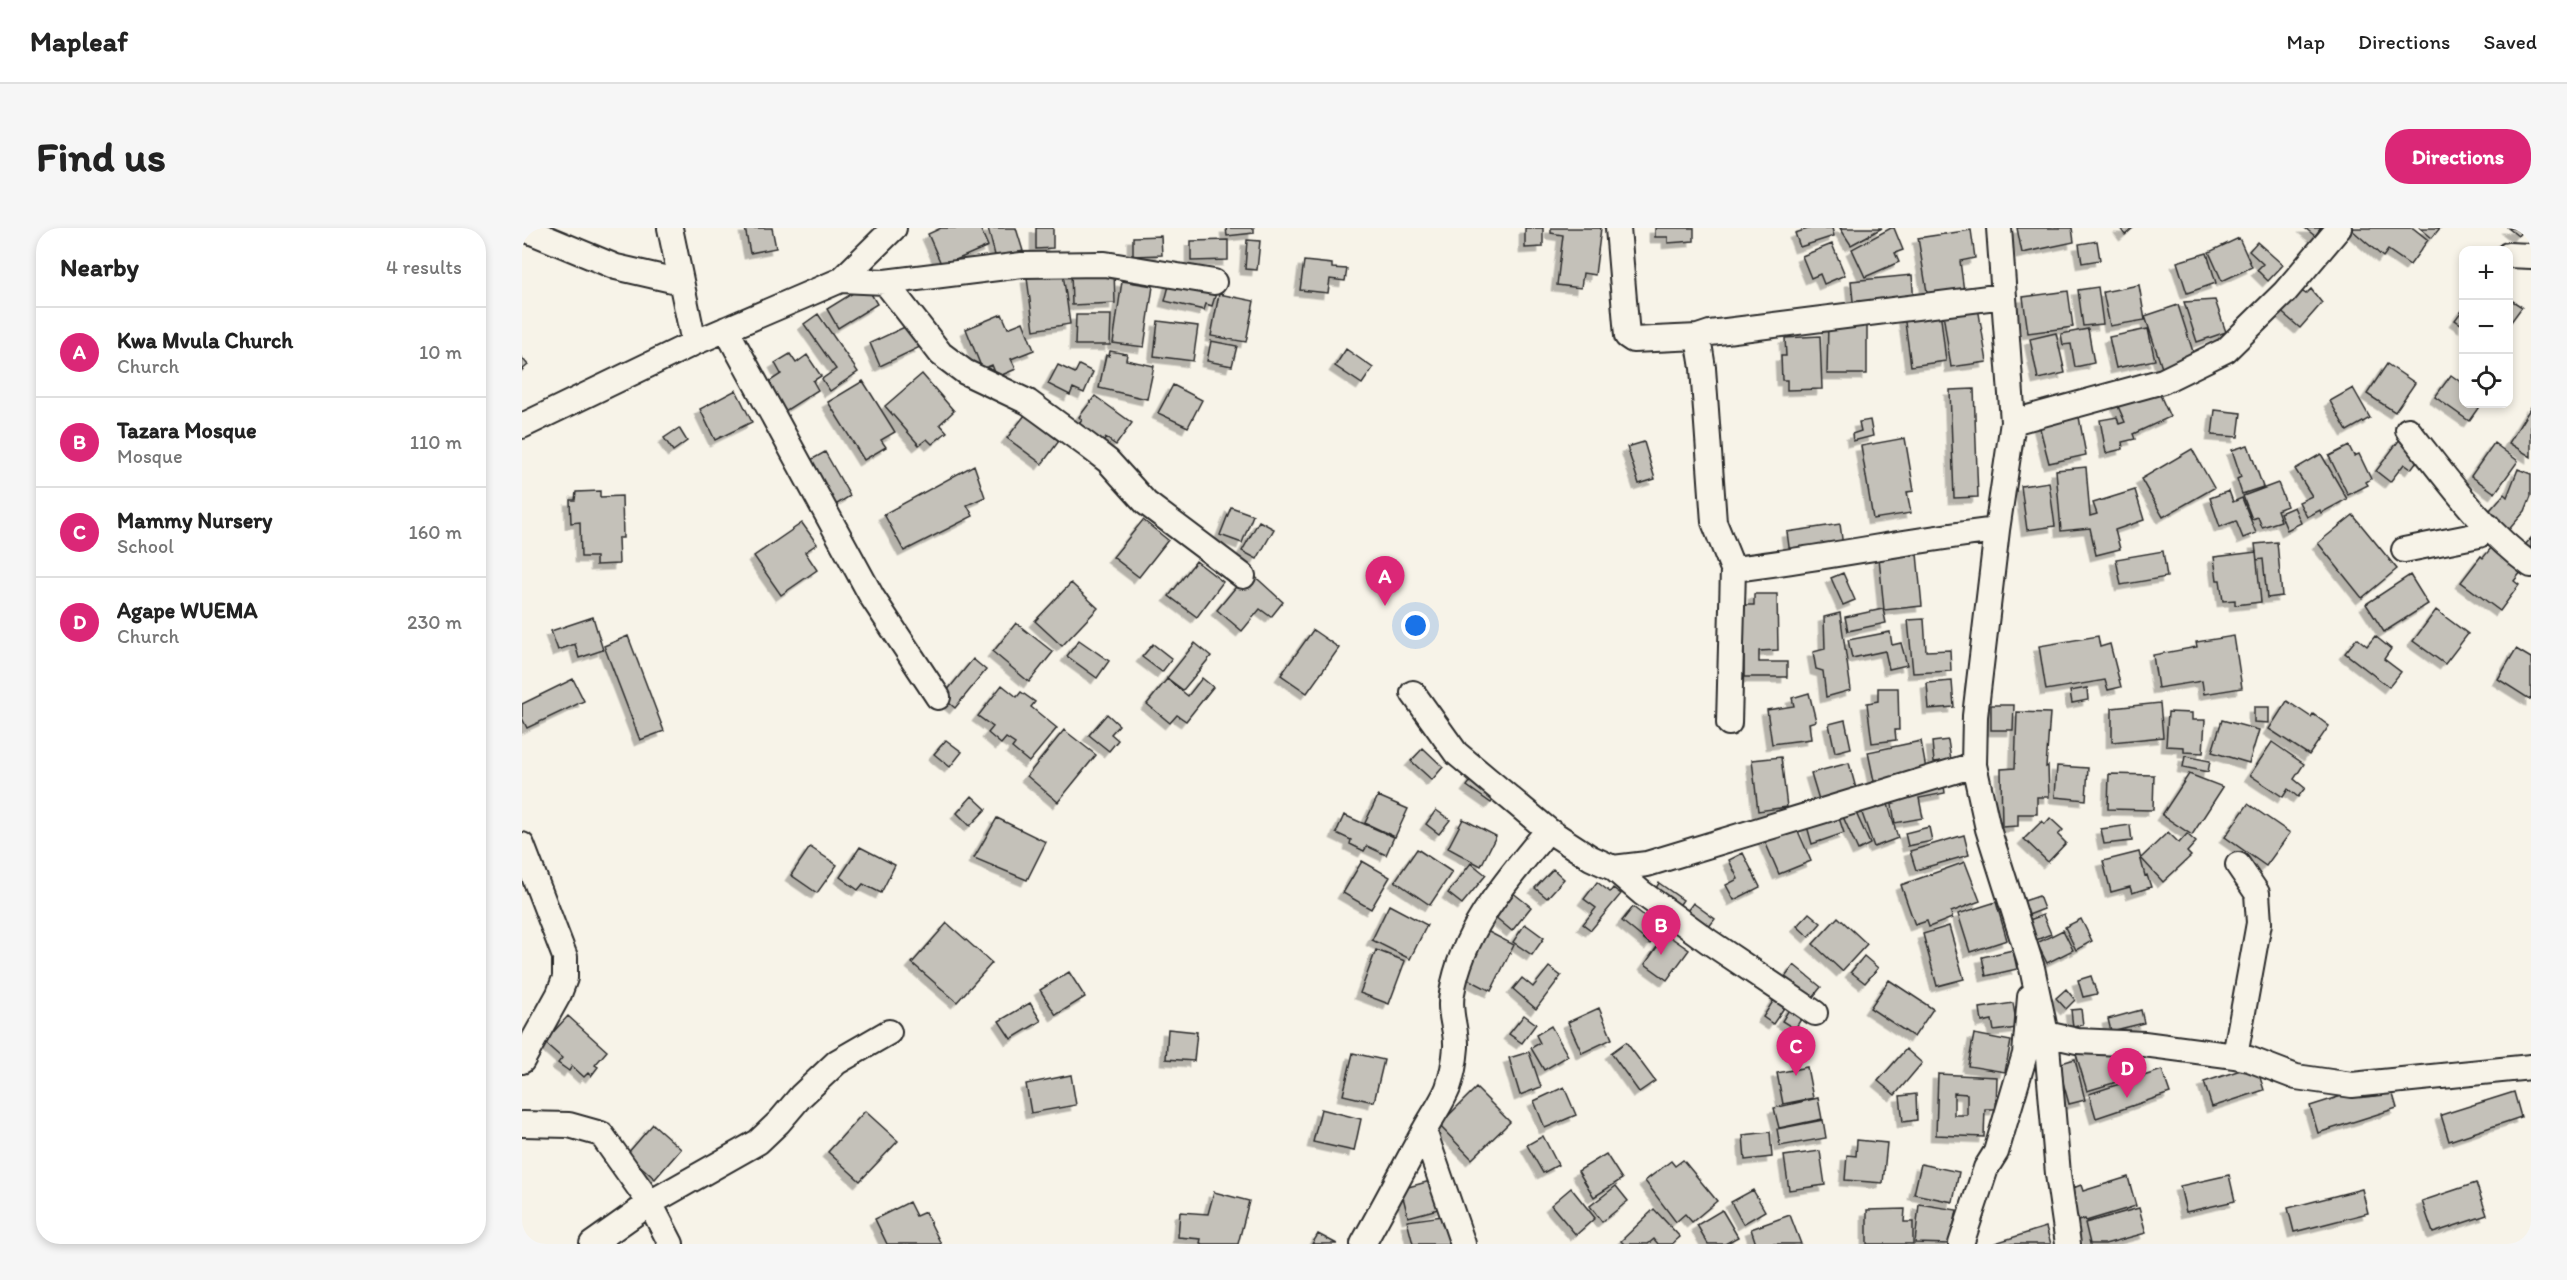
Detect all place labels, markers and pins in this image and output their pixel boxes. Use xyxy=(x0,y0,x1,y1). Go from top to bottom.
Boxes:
pin: A xyxy=(1366,556,1404,606)
pin: B xyxy=(1642,906,1680,955)
pin: C xyxy=(1776,1026,1816,1076)
pin: D xyxy=(2108,1048,2146,1098)

